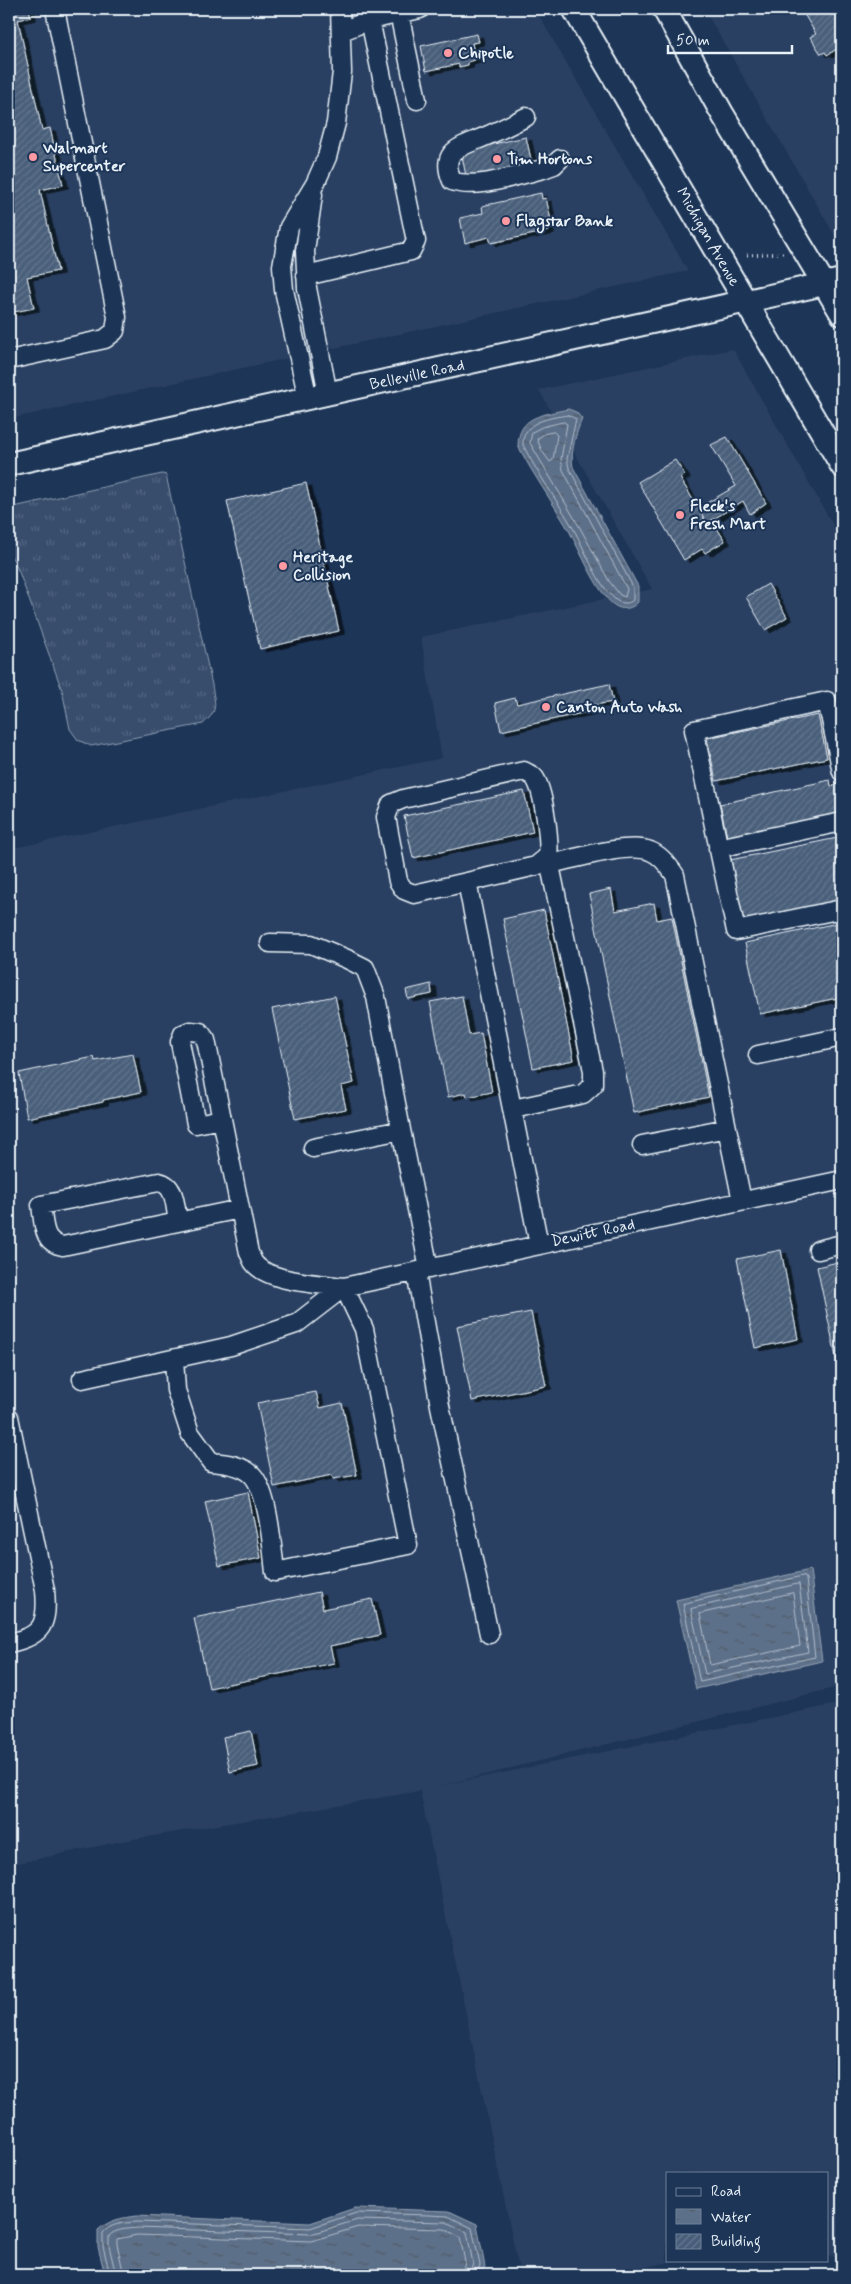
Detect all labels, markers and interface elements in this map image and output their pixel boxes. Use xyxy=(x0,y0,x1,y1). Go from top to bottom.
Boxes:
scale bar xyxy=(668,22,792,54)
text: 50 m xyxy=(676,31,710,51)
place label: Chipotle xyxy=(458,43,514,64)
marker: Chipotle xyxy=(442,47,454,59)
place label: Walmart Supercenter xyxy=(42,138,126,177)
place label: Tim Hortons xyxy=(507,149,593,170)
marker: Walmart Supercenter xyxy=(27,151,39,163)
marker: Tim Hortons xyxy=(491,153,503,165)
street label: Michigan Avenue xyxy=(671,184,745,291)
place label: Flagstar Bank xyxy=(516,211,613,234)
marker: Flagstar Bank xyxy=(500,215,512,227)
street label: Belleville Road xyxy=(368,355,466,395)
place label: Fleck's Fresh Mart xyxy=(690,496,767,535)
marker: Fleck's Fresh Mart xyxy=(674,509,686,521)
place label: Heritage Collision xyxy=(293,547,353,586)
marker: Heritage Collision xyxy=(277,560,289,572)
place label: Canton Auto Wash xyxy=(556,697,682,718)
marker: Canton Auto Wash xyxy=(540,701,552,713)
street label: Dewitt Road xyxy=(549,1214,637,1252)
legend xyxy=(666,2172,828,2262)
text: Road xyxy=(711,2182,741,2202)
text: Water xyxy=(711,2208,751,2228)
text: Building xyxy=(711,2232,761,2253)

